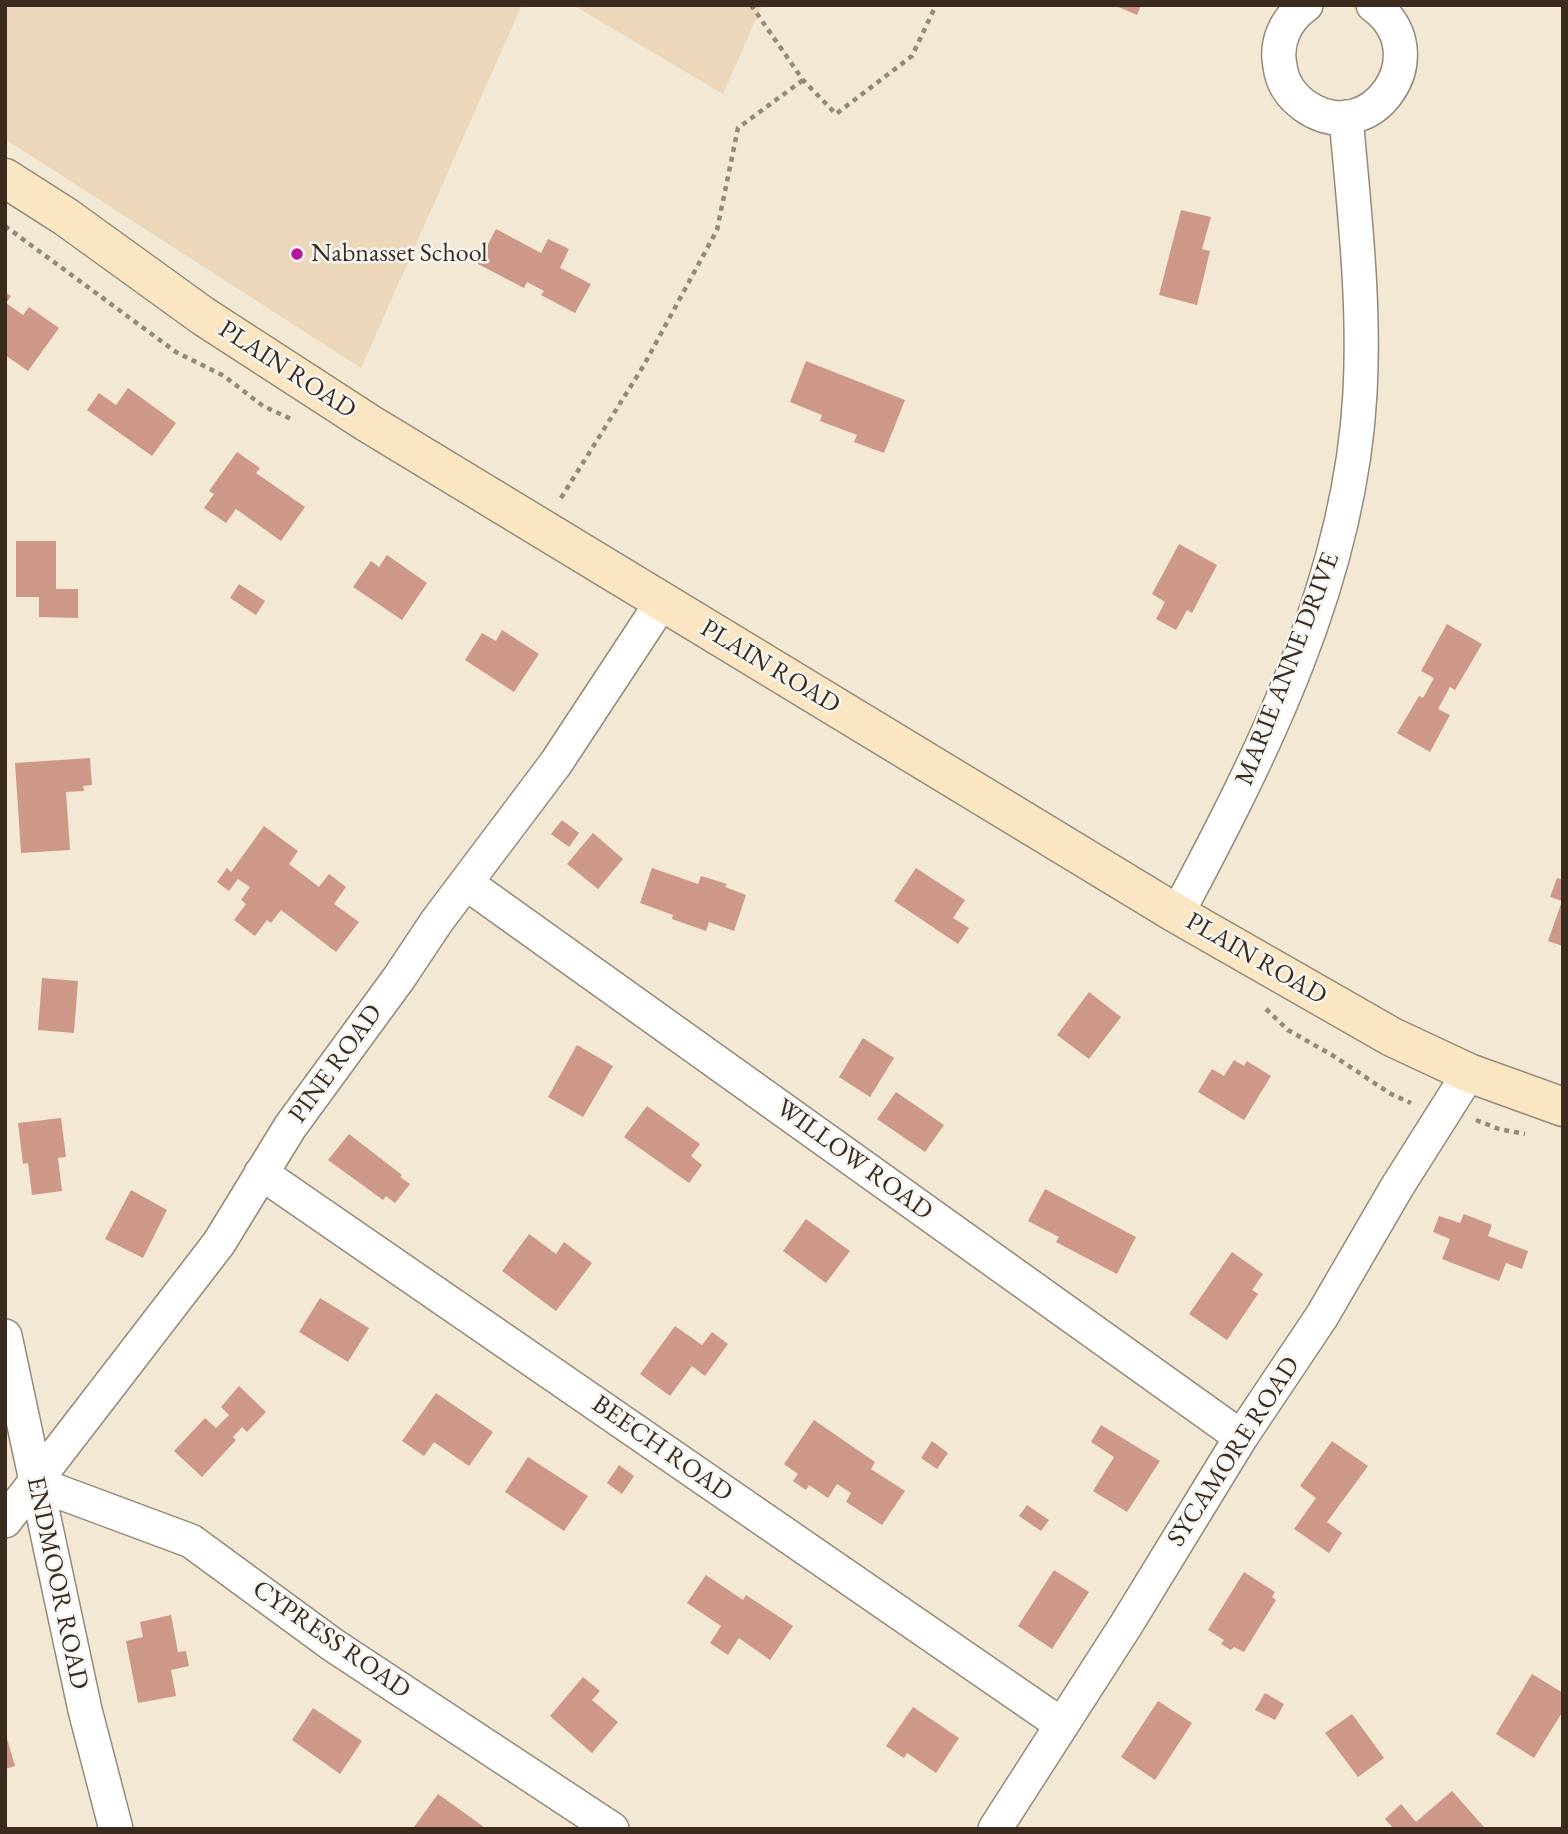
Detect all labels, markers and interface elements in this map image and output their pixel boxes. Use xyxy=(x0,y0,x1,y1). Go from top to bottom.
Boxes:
place label: Nabnasset School xyxy=(311,238,487,270)
marker: Nabnasset School xyxy=(289,246,305,262)
street label: PLAIN ROAD xyxy=(213,314,361,426)
street label: MARIE ANNE DRIVE xyxy=(1229,548,1347,790)
street label: PLAIN ROAD xyxy=(695,613,845,721)
street label: PLAIN ROAD xyxy=(1180,906,1332,1012)
street label: PINE ROAD xyxy=(283,999,389,1129)
street label: WILLOW ROAD xyxy=(770,1093,938,1227)
street label: SYCAMORE ROAD xyxy=(1161,1351,1307,1553)
street label: BEECH ROAD xyxy=(586,1389,738,1509)
street label: ENDMOOR ROAD xyxy=(19,1474,95,1692)
street label: CYPRESS ROAD xyxy=(246,1574,416,1706)

